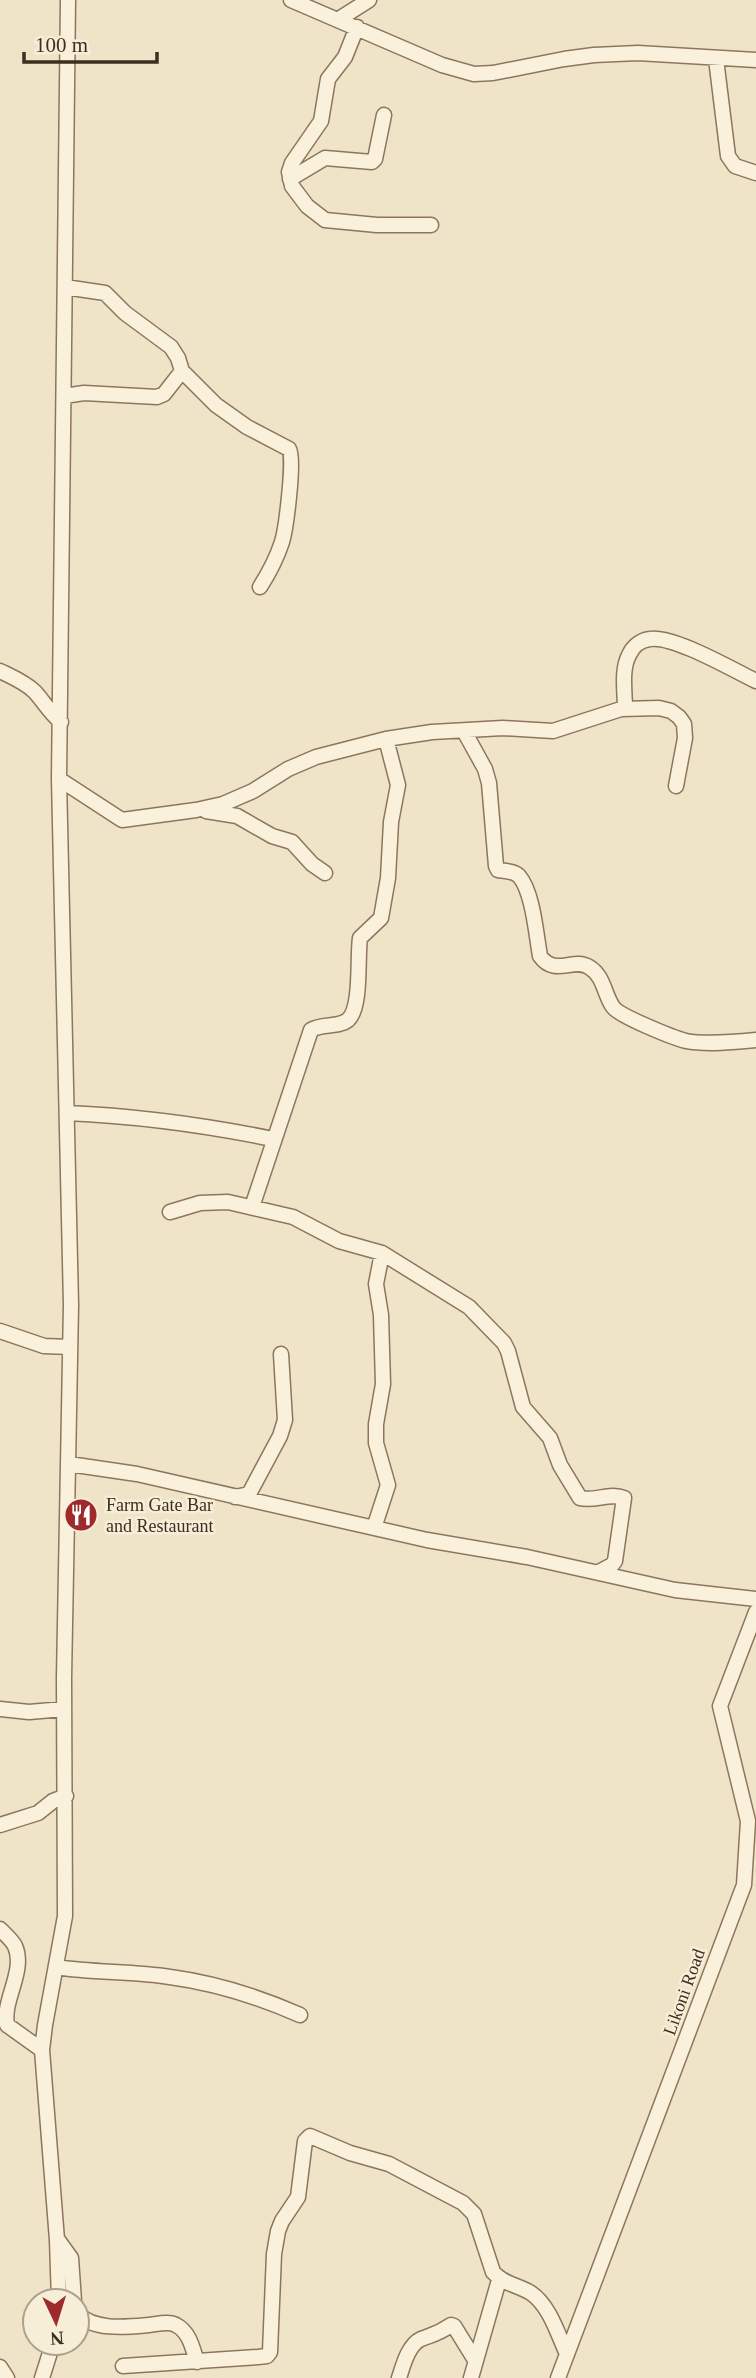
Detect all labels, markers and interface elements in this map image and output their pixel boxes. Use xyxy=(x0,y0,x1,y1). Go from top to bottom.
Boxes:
scale bar xyxy=(24,21,158,65)
text: 100 m xyxy=(35,33,88,57)
place label: Farm Gate Bar and Restaurant xyxy=(106,1495,213,1536)
restaurant icon: Farm Gate Bar and Restaurant xyxy=(62,1496,100,1534)
street label: Likoni Road xyxy=(659,1946,709,2038)
north arrow xyxy=(21,2287,91,2357)
text: N xyxy=(49,2328,65,2349)

